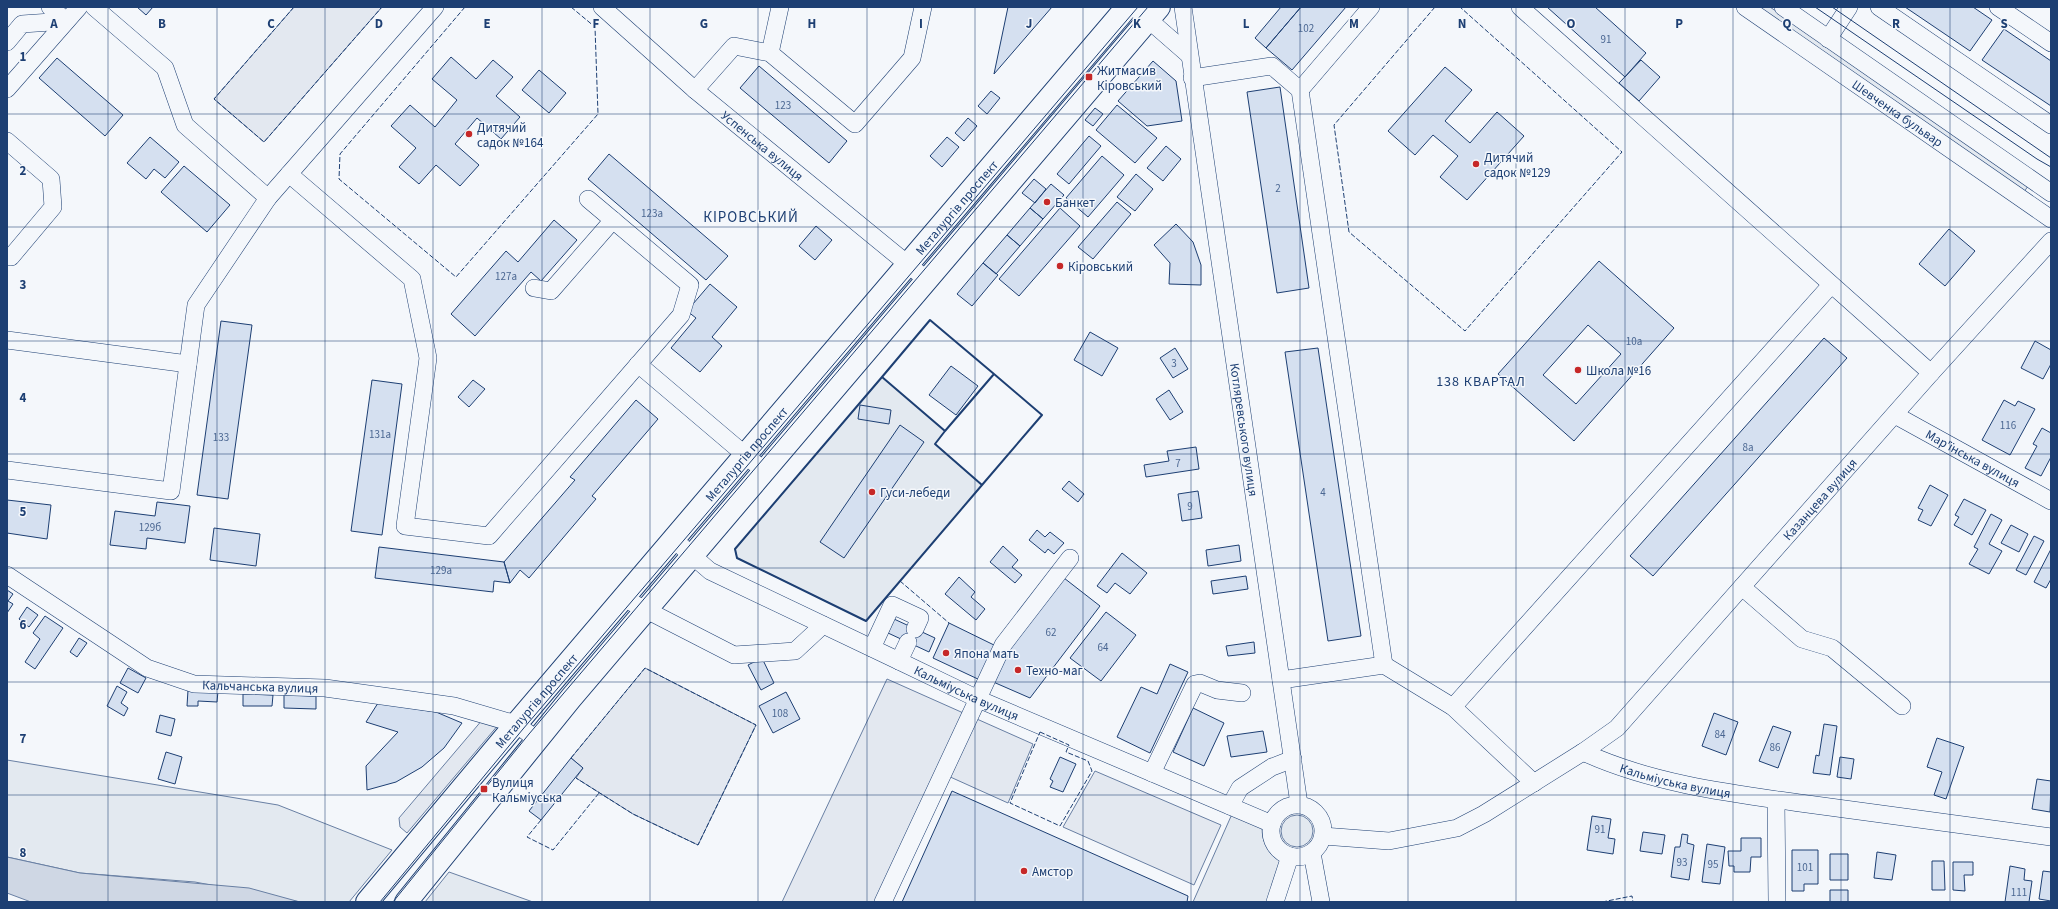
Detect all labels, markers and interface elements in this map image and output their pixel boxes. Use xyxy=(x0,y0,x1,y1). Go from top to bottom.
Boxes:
text: A xyxy=(49,15,58,33)
text: B xyxy=(158,15,166,33)
text: C xyxy=(267,15,275,33)
text: D xyxy=(375,15,383,33)
text: E xyxy=(483,15,491,33)
text: F xyxy=(593,15,600,33)
text: G xyxy=(700,15,708,33)
text: H xyxy=(808,15,816,33)
text: I xyxy=(919,15,923,33)
text: J xyxy=(1026,15,1032,33)
text: K xyxy=(1133,15,1142,33)
text: L xyxy=(1243,15,1250,33)
text: M xyxy=(1349,15,1359,33)
text: N xyxy=(1458,15,1466,33)
text: O xyxy=(1567,15,1576,33)
text: P xyxy=(1675,15,1683,33)
text: Q xyxy=(1783,15,1792,33)
text: R xyxy=(1892,15,1900,33)
text: S xyxy=(2000,15,2008,33)
house number: 102 xyxy=(1298,21,1314,36)
house number: 91 xyxy=(1601,32,1611,47)
text: 1 xyxy=(20,48,27,66)
place label: Житмасив Кіровський xyxy=(1097,62,1162,95)
marker: Житмасив Кіровський xyxy=(1084,72,1094,82)
street label: Шевченка бульвар xyxy=(1848,76,1946,152)
house number: 123 xyxy=(775,98,791,113)
street label: Успенська вулиця xyxy=(717,107,807,185)
place label: Дитячий садок №164 xyxy=(477,119,544,152)
marker: Дитячий садок №164 xyxy=(464,129,474,139)
place label: Дитячий садок №129 xyxy=(1484,149,1550,182)
street label: Металургів проспект xyxy=(912,157,1003,259)
marker: Дитячий садок №129 xyxy=(1471,159,1481,169)
text: 2 xyxy=(20,162,27,180)
house number: 2 xyxy=(1275,181,1281,196)
place label: Банкет xyxy=(1055,194,1095,212)
marker: Банкет xyxy=(1042,197,1052,207)
house number: 123а xyxy=(641,206,663,221)
district label: КІРОВСЬКИЙ xyxy=(703,207,799,228)
place label: Кіровський xyxy=(1068,258,1133,276)
marker: Кіровський xyxy=(1055,261,1065,271)
house number: 127а xyxy=(495,269,517,284)
text: 3 xyxy=(20,276,27,294)
house number: 10а xyxy=(1626,334,1642,349)
house number: 3 xyxy=(1171,356,1177,371)
street label: Котляревського вулиця xyxy=(1225,362,1262,498)
place label: Школа №16 xyxy=(1586,362,1651,380)
marker: Школа №16 xyxy=(1573,365,1583,375)
district label: 138 КВАРТАЛ xyxy=(1436,372,1526,392)
text: 4 xyxy=(20,389,27,407)
street label: Металургів проспект xyxy=(701,403,792,506)
house number: 116 xyxy=(2000,418,2017,433)
street label: Мар'їнська вулиця xyxy=(1922,426,2023,492)
house number: 131а xyxy=(369,427,391,442)
house number: 133 xyxy=(213,430,229,445)
house number: 8а xyxy=(1742,440,1754,455)
street label: Казанцева вулиця xyxy=(1779,455,1862,545)
house number: 7 xyxy=(1175,456,1181,471)
place label: Гуси-лебеди xyxy=(880,484,950,502)
house number: 4 xyxy=(1320,485,1326,500)
marker: Гуси-лебеди xyxy=(867,487,877,497)
house number: 9 xyxy=(1187,499,1193,514)
text: 5 xyxy=(20,503,27,521)
house number: 129б xyxy=(139,520,161,535)
house number: 129а xyxy=(430,563,452,578)
text: 6 xyxy=(20,616,27,634)
house number: 62 xyxy=(1046,625,1056,640)
house number: 64 xyxy=(1098,640,1109,655)
place label: Япона мать xyxy=(954,645,1019,663)
marker: Япона мать xyxy=(941,648,951,658)
street label: Металургів проспект xyxy=(491,650,582,752)
street label: Кальміуська вулиця xyxy=(911,662,1021,725)
place label: Техно-маг xyxy=(1026,662,1083,680)
marker: Техно-маг xyxy=(1013,665,1023,675)
street label: Кальчанська вулиця xyxy=(202,676,319,698)
house number: 108 xyxy=(772,706,789,721)
house number: 84 xyxy=(1715,727,1726,742)
text: 7 xyxy=(20,730,27,748)
house number: 86 xyxy=(1770,740,1781,755)
street label: Кальміуська вулиця xyxy=(1617,759,1732,803)
place label: Вулиця Кальміуська xyxy=(492,774,562,807)
marker: Вулиця Кальміуська xyxy=(479,784,489,794)
house number: 91 xyxy=(1595,822,1605,837)
text: 8 xyxy=(20,844,27,862)
house number: 93 xyxy=(1677,855,1687,870)
house number: 95 xyxy=(1708,857,1718,872)
house number: 101 xyxy=(1797,860,1813,875)
place label: Амстор xyxy=(1032,863,1073,881)
marker: Амстор xyxy=(1019,866,1029,876)
house number: 111 xyxy=(2011,885,2027,900)

